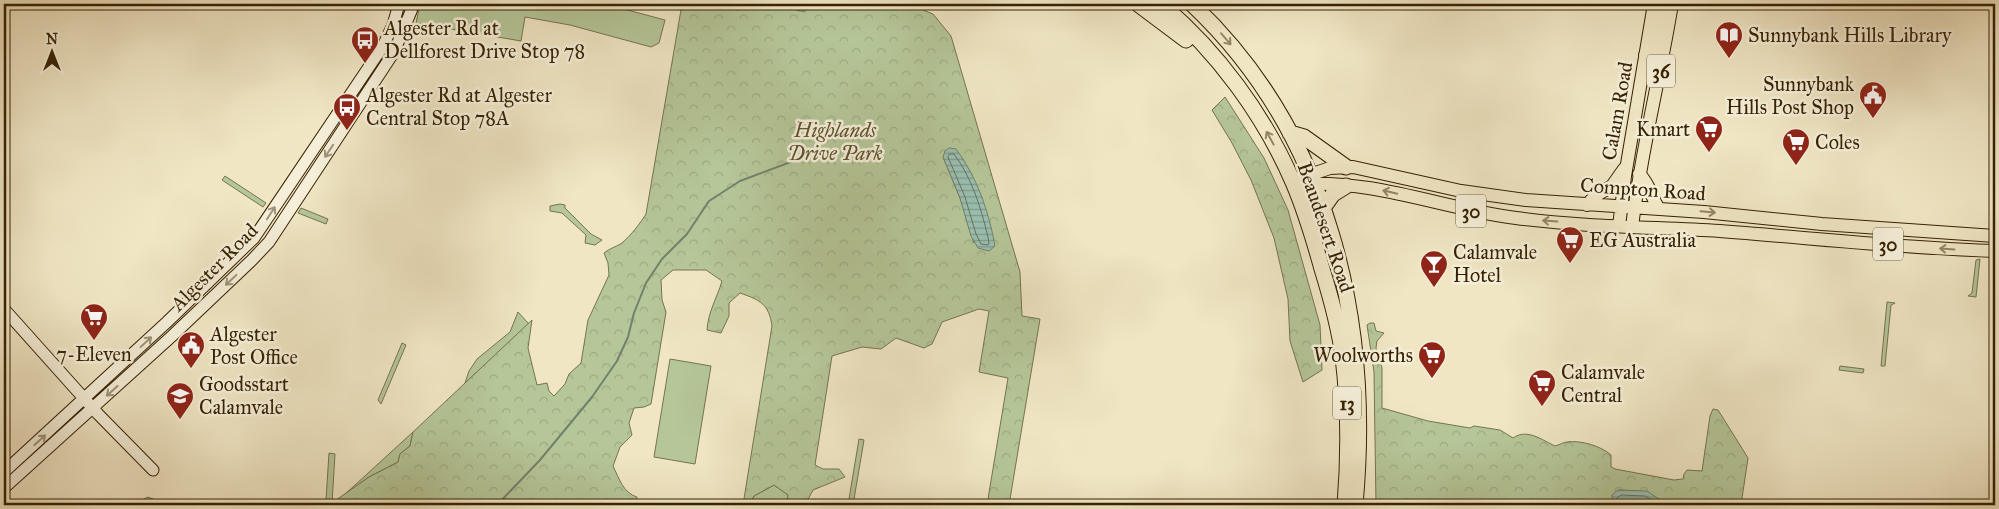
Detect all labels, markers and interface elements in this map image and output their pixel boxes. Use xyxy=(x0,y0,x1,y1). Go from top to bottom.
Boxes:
place label: Algester Rd at Dellforest Drive Stop 78 xyxy=(383,16,585,63)
library icon: Sunnybank Hills Library xyxy=(1714,20,1744,59)
place label: Sunnybank Hills Library xyxy=(1748,23,1952,47)
bus stop icon: Algester Rd at Dellforest Drive Stop 78 xyxy=(350,25,380,64)
north arrow xyxy=(28,28,78,78)
text: N xyxy=(46,31,58,48)
one-way arrow xyxy=(1220,32,1232,45)
road number: 36 xyxy=(1647,54,1675,88)
street label: Calam Road xyxy=(1597,60,1637,162)
place label: Sunnybank Hills Post Shop xyxy=(1726,72,1855,119)
public building icon: Sunnybank Hills Post Shop xyxy=(1858,80,1888,119)
place label: Algester Rd at Algester Central Stop 78A xyxy=(365,83,552,130)
bus stop icon: Algester Rd at Algester Central Stop 78A xyxy=(332,92,362,131)
supermarket icon: Kmart xyxy=(1694,114,1724,153)
place label: Kmart xyxy=(1636,117,1690,141)
park label: Highlands Drive Park xyxy=(787,118,883,165)
supermarket icon: Coles xyxy=(1781,127,1811,166)
place label: Coles xyxy=(1815,130,1860,154)
one-way arrow xyxy=(1264,131,1274,145)
one-way arrow xyxy=(324,144,334,158)
street label: Beaudesert Road xyxy=(1292,159,1360,295)
street label: Compton Road xyxy=(1579,173,1707,205)
one-way arrow xyxy=(1383,187,1399,196)
road number: 30 xyxy=(1456,195,1486,228)
one-way arrow xyxy=(267,206,277,220)
one-way arrow xyxy=(1700,208,1716,217)
one-way arrow xyxy=(1542,217,1558,226)
street label: Algester Road xyxy=(165,218,263,317)
supermarket icon: EG Australia xyxy=(1555,225,1585,264)
place label: EG Australia xyxy=(1589,228,1696,252)
road number: 30 xyxy=(1873,228,1903,260)
place label: Calamvale Hotel xyxy=(1453,240,1537,287)
one-way arrow xyxy=(1939,244,1955,253)
bar icon: Calamvale Hotel xyxy=(1419,249,1449,288)
one-way arrow xyxy=(225,274,237,286)
supermarket icon: 7-Eleven xyxy=(79,302,109,341)
place label: Algester Post Office xyxy=(209,322,298,369)
public building icon: Algester Post Office xyxy=(176,330,206,369)
one-way arrow xyxy=(140,336,153,348)
supermarket icon: Woolworths xyxy=(1417,340,1447,379)
place label: 7-Eleven xyxy=(56,342,132,366)
place label: Woolworths xyxy=(1313,343,1413,367)
place label: Calamvale Central xyxy=(1561,360,1645,407)
supermarket icon: Calamvale Central xyxy=(1527,368,1557,407)
place label: Goodsstart Calamvale xyxy=(199,372,289,419)
school or university icon: Goodsstart Calamvale xyxy=(165,381,195,420)
one-way arrow xyxy=(106,385,119,397)
road number: 13 xyxy=(1333,386,1361,419)
one-way arrow xyxy=(34,434,47,446)

